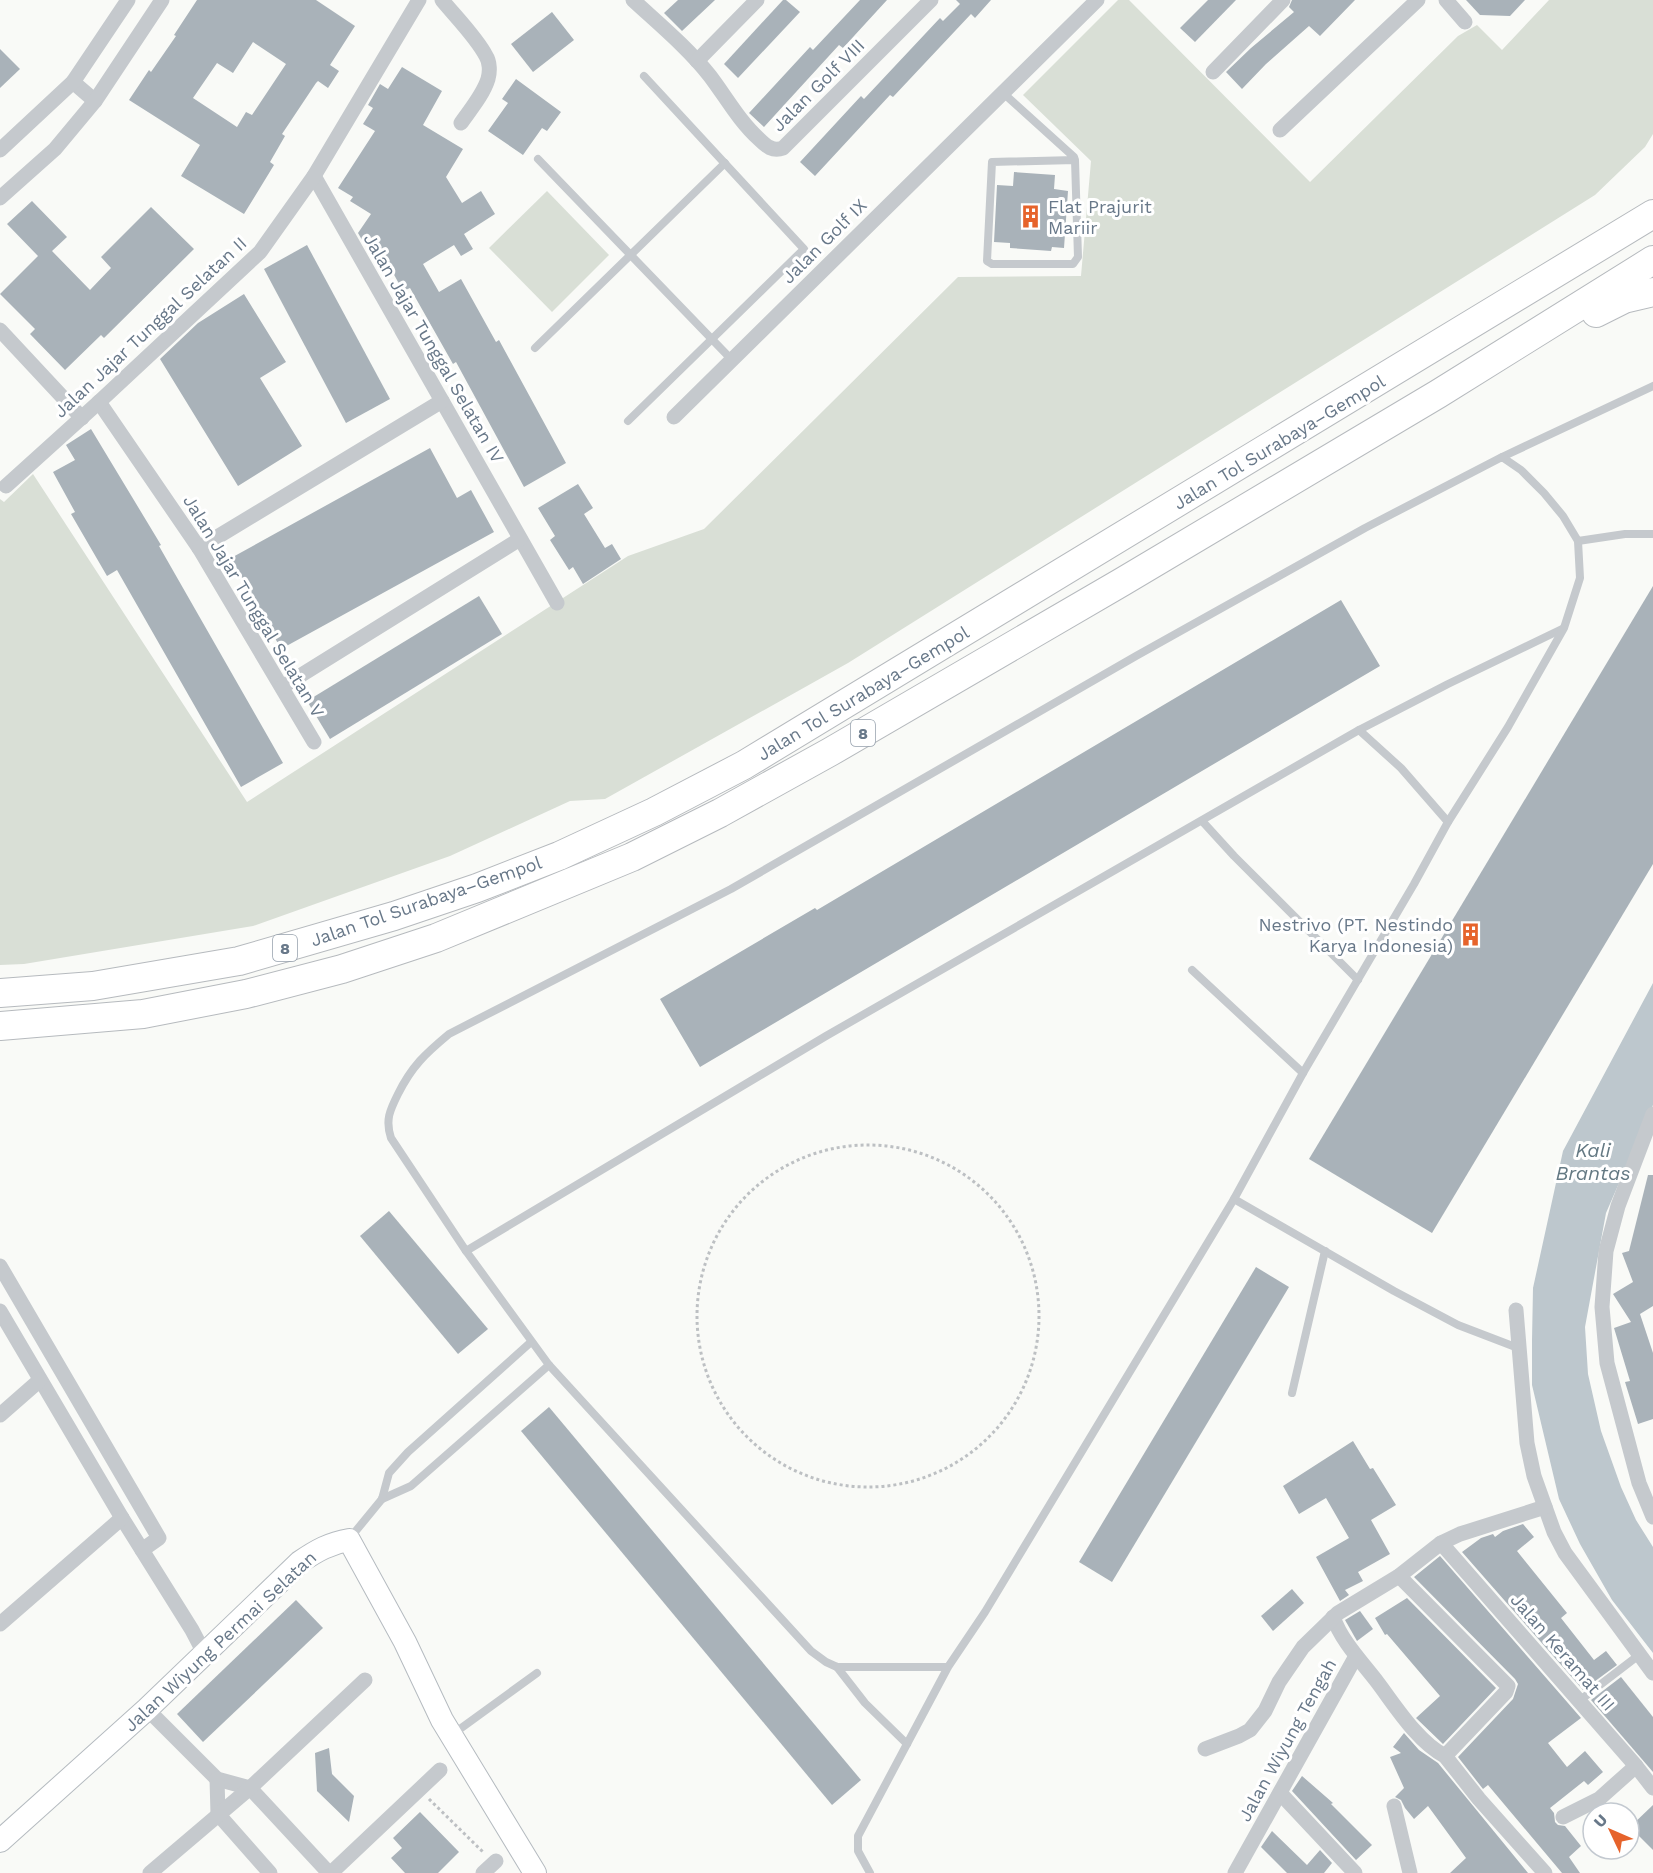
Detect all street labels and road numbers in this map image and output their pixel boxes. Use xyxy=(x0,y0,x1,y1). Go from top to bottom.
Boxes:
street label: Jalan Golf VIII xyxy=(767,34,869,136)
street label: Jalan Golf IX xyxy=(777,194,871,288)
street label: Jalan Jajar Tunggal Selatan IV xyxy=(359,229,509,467)
street label: Jalan Jajar Tunggal Selatan II xyxy=(49,232,251,422)
street label: Jalan Tol Surabaya–Gempol xyxy=(1169,370,1389,514)
street label: Jalan Jajar Tunggal Selatan V xyxy=(179,491,329,721)
street label: Jalan Tol Surabaya–Gempol xyxy=(753,621,973,765)
road number: 8 xyxy=(851,720,875,746)
street label: Jalan Tol Surabaya–Gempol xyxy=(308,851,545,950)
road number: 8 xyxy=(273,935,297,961)
street label: Jalan Wiyung Permai Selatan xyxy=(120,1546,320,1736)
street label: Jalan Keramat III xyxy=(1506,1589,1620,1715)
street label: Jalan Wiyung Tengah xyxy=(1234,1655,1340,1825)

